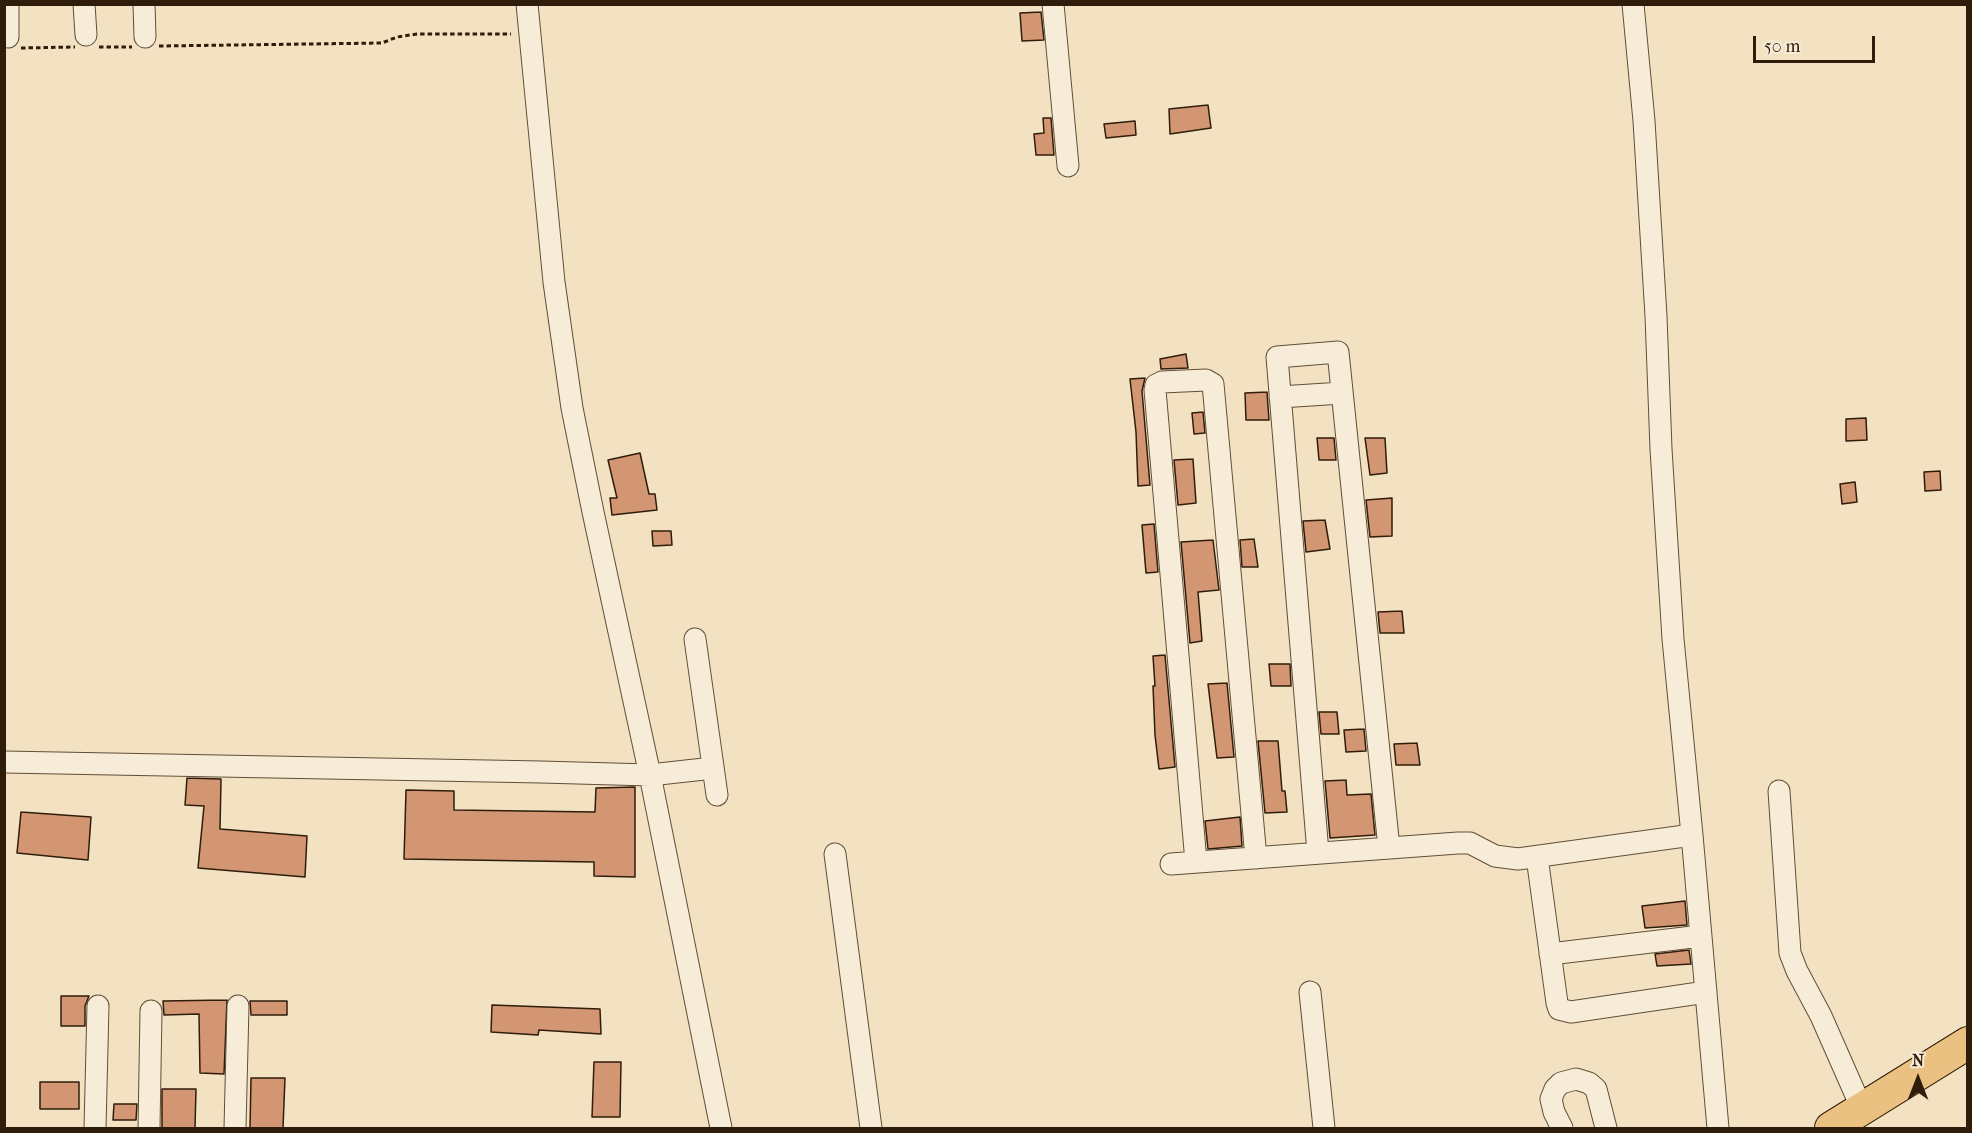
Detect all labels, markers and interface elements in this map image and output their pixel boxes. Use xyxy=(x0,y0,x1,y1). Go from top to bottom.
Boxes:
scale bar xyxy=(1756,24,1878,62)
text: 50 m xyxy=(1764,36,1800,57)
north arrow xyxy=(1888,1049,1948,1109)
text: N xyxy=(1912,1051,1924,1070)

